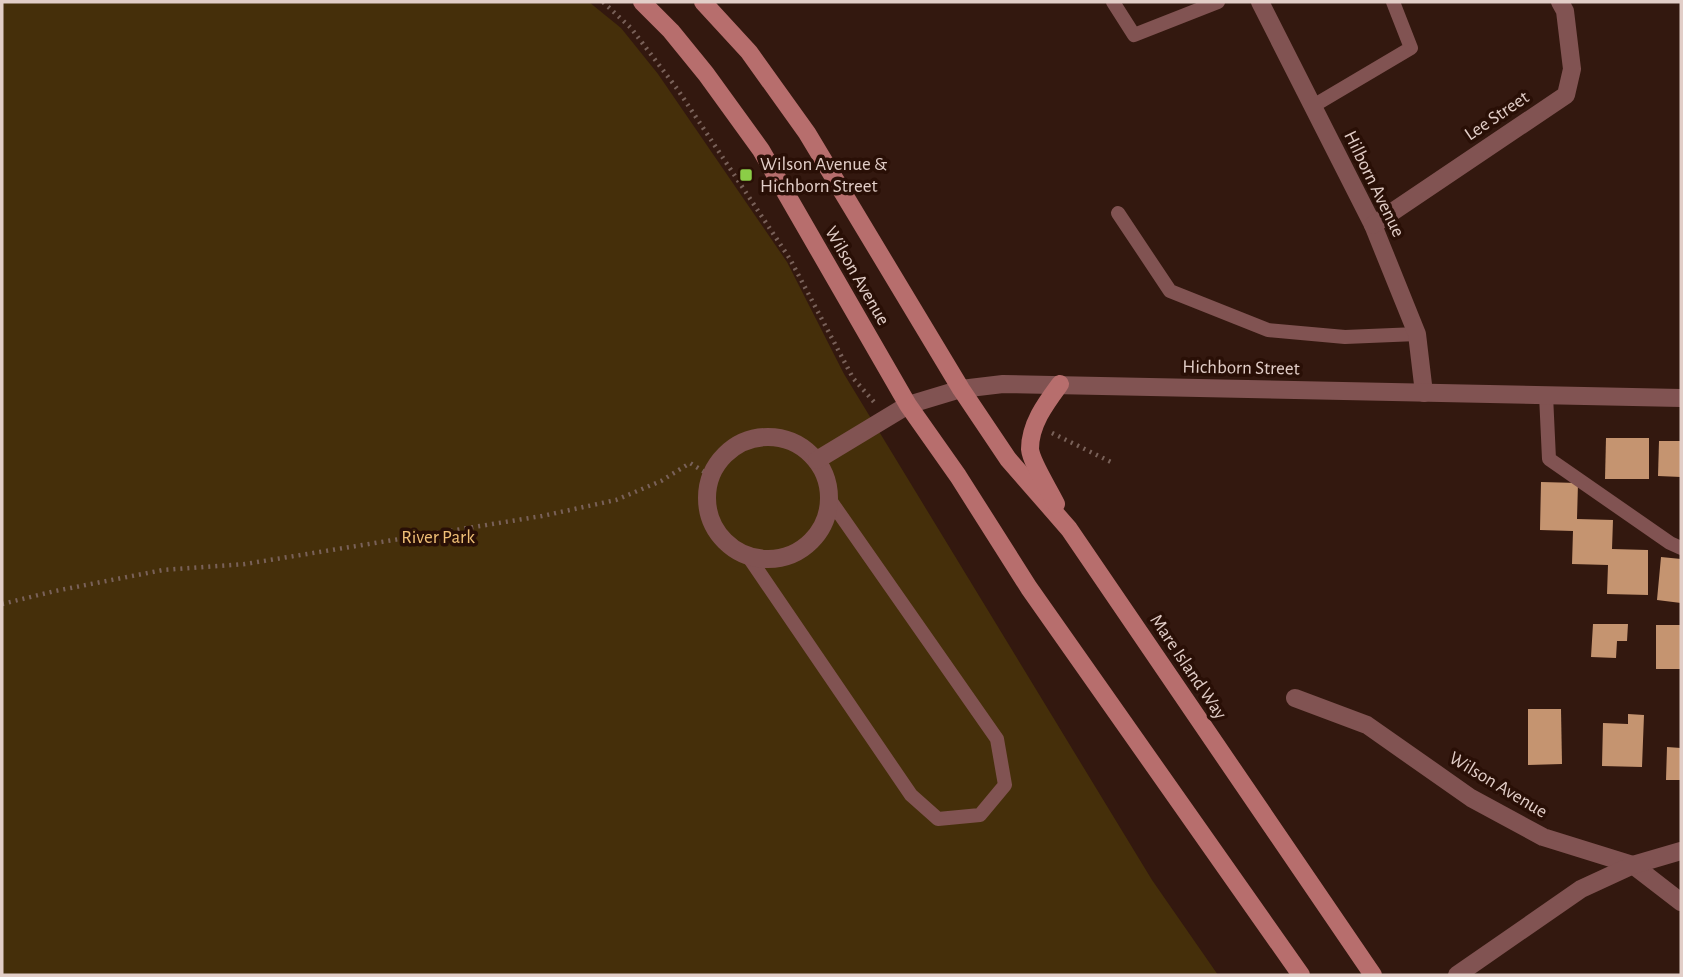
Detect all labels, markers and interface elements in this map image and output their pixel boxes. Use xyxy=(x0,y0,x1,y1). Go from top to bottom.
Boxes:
street label: Lee Street xyxy=(1461,88,1533,144)
street label: Hilborn Avenue xyxy=(1340,128,1408,240)
place label: Wilson Avenue & Hichborn Street xyxy=(760,155,887,196)
marker: Wilson Avenue & Hichborn Street xyxy=(738,167,754,183)
street label: Wilson Avenue xyxy=(821,223,893,329)
street label: Hichborn Street xyxy=(1182,357,1300,379)
park label: River Park xyxy=(401,528,475,547)
street label: Mare Island Way xyxy=(1146,611,1230,723)
street label: Wilson Avenue xyxy=(1446,748,1550,822)

